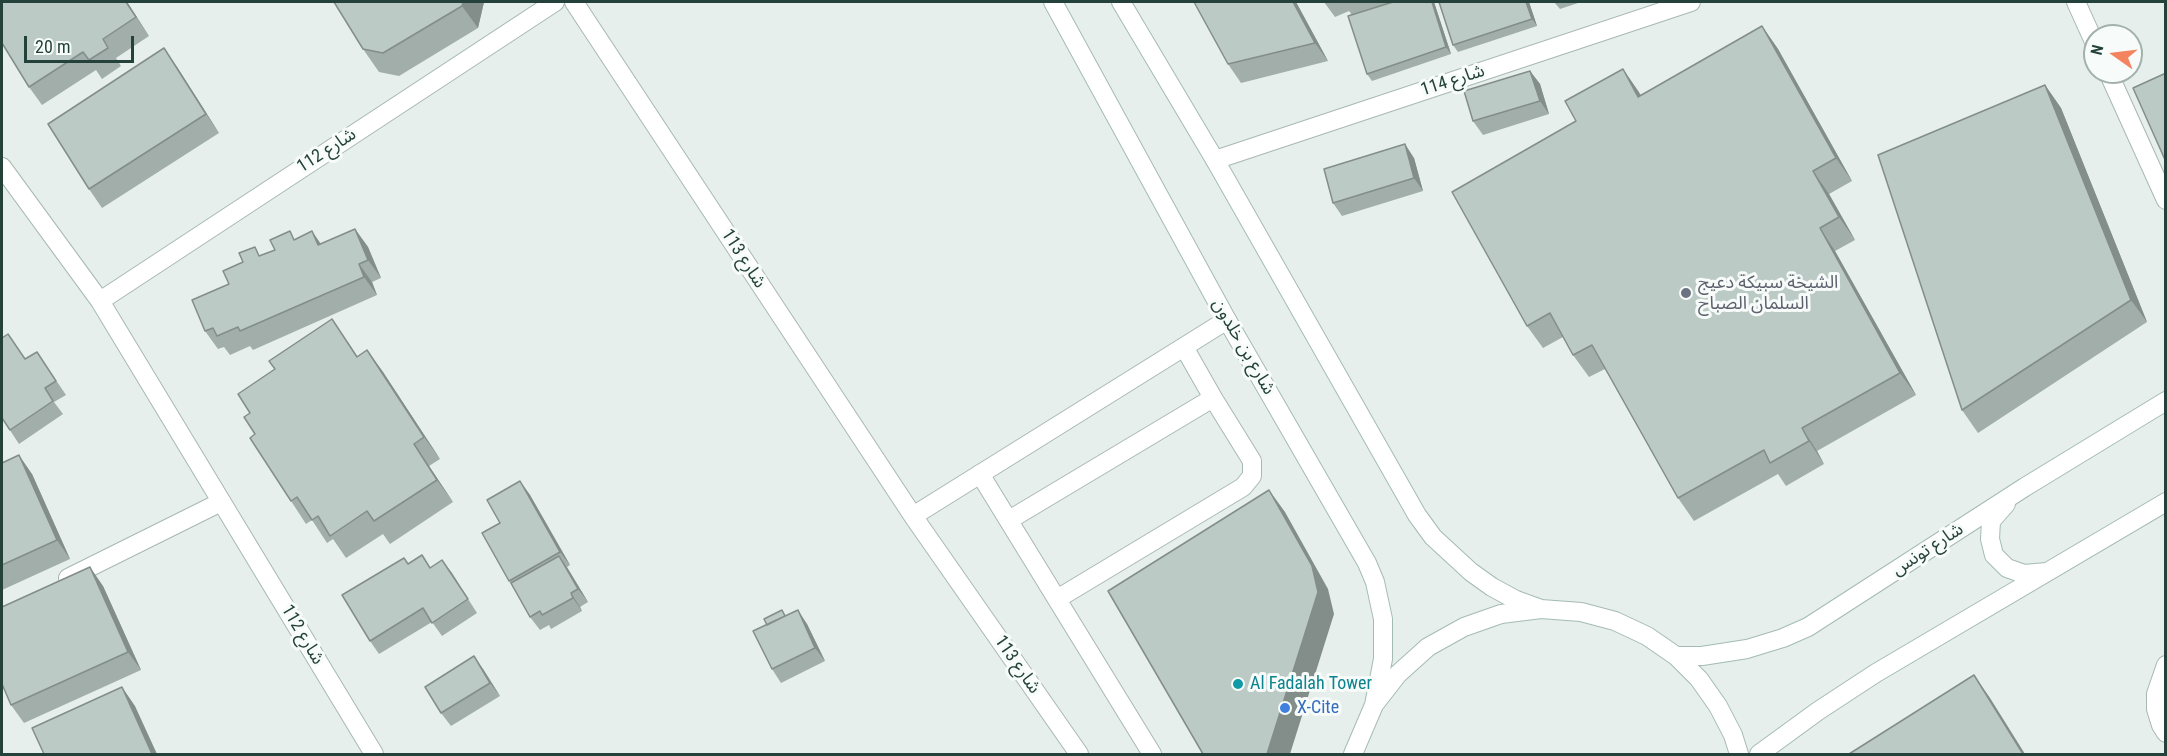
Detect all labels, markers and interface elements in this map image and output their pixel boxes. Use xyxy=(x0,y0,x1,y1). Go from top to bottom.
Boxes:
scale bar xyxy=(27,24,136,62)
north arrow xyxy=(2083,24,2143,84)
text: 20 m xyxy=(35,36,70,57)
text: N xyxy=(2087,43,2107,57)
street label: شارع 114 xyxy=(1418,61,1488,101)
street label: شارع 112 xyxy=(293,124,361,178)
street label: شارع 113 xyxy=(716,225,770,293)
place label: الشيخة سبيكة دعيج السلمان الصباح xyxy=(1698,272,1838,314)
marker: الشيخة سبيكة دعيج السلمان الصباح xyxy=(1679,286,1693,300)
street label: شارع بن خلدون xyxy=(1207,295,1279,399)
street label: شارع تونس xyxy=(1888,519,1968,581)
street label: شارع 112 xyxy=(276,601,328,669)
street label: شارع 113 xyxy=(989,632,1045,698)
place label: Al Fadalah Tower xyxy=(1250,673,1372,695)
marker: Al Fadalah Tower xyxy=(1231,677,1245,691)
place label: X-Cite xyxy=(1297,697,1339,719)
marker: X-Cite xyxy=(1278,701,1292,715)

